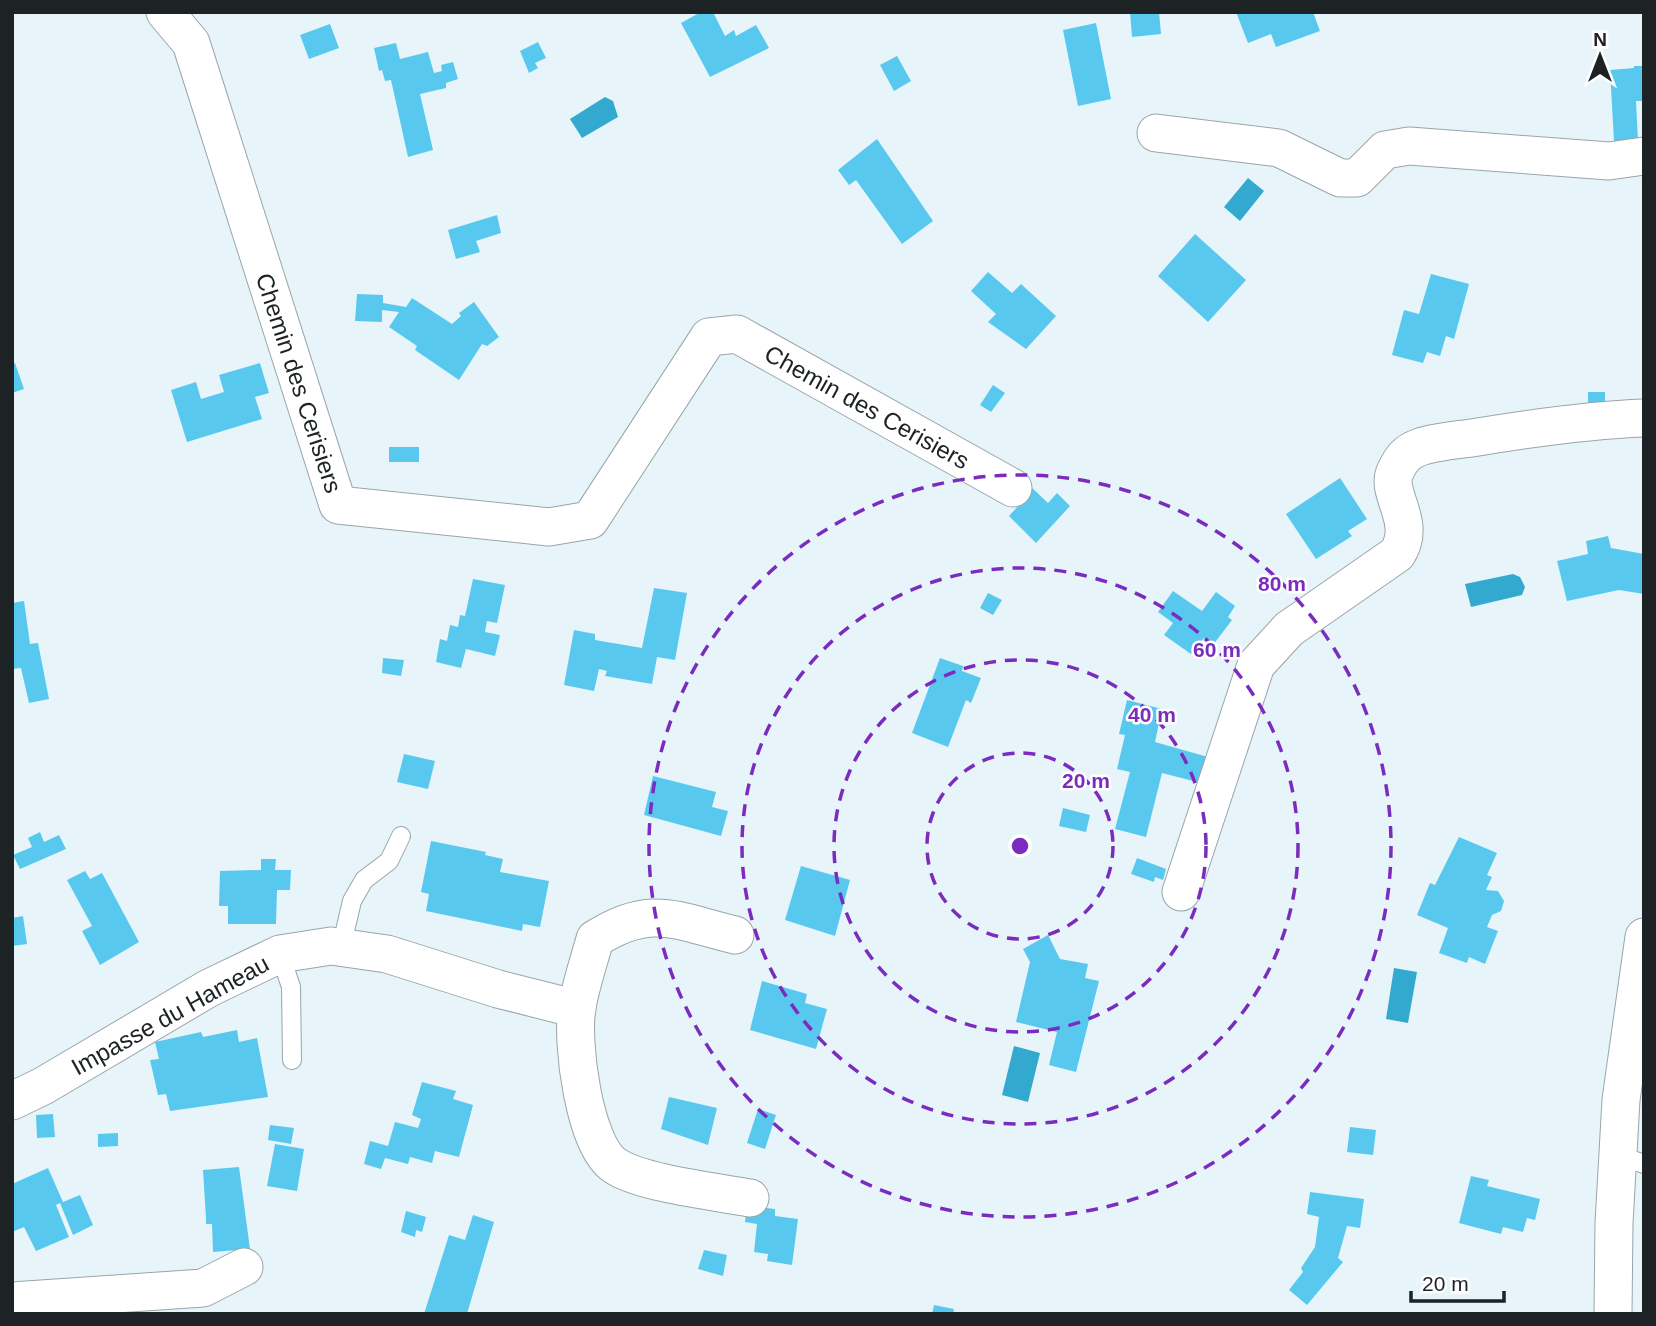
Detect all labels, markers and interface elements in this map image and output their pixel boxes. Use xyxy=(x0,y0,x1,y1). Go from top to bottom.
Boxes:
north arrow xyxy=(1565,21,1635,91)
text: N xyxy=(1593,29,1607,50)
street label: Chemin des Cerisiers xyxy=(251,270,347,496)
street label: Chemin des Cerisiers xyxy=(760,340,974,474)
text: 80 m xyxy=(1258,572,1306,595)
text: 60 m xyxy=(1193,638,1241,661)
text: 40 m xyxy=(1128,703,1176,726)
text: 20 m xyxy=(1062,769,1110,792)
centre of rings xyxy=(1008,834,1032,858)
street label: Impasse du Hameau xyxy=(67,950,273,1080)
scale bar xyxy=(1411,1260,1504,1304)
text: 20 m xyxy=(1422,1272,1469,1295)

